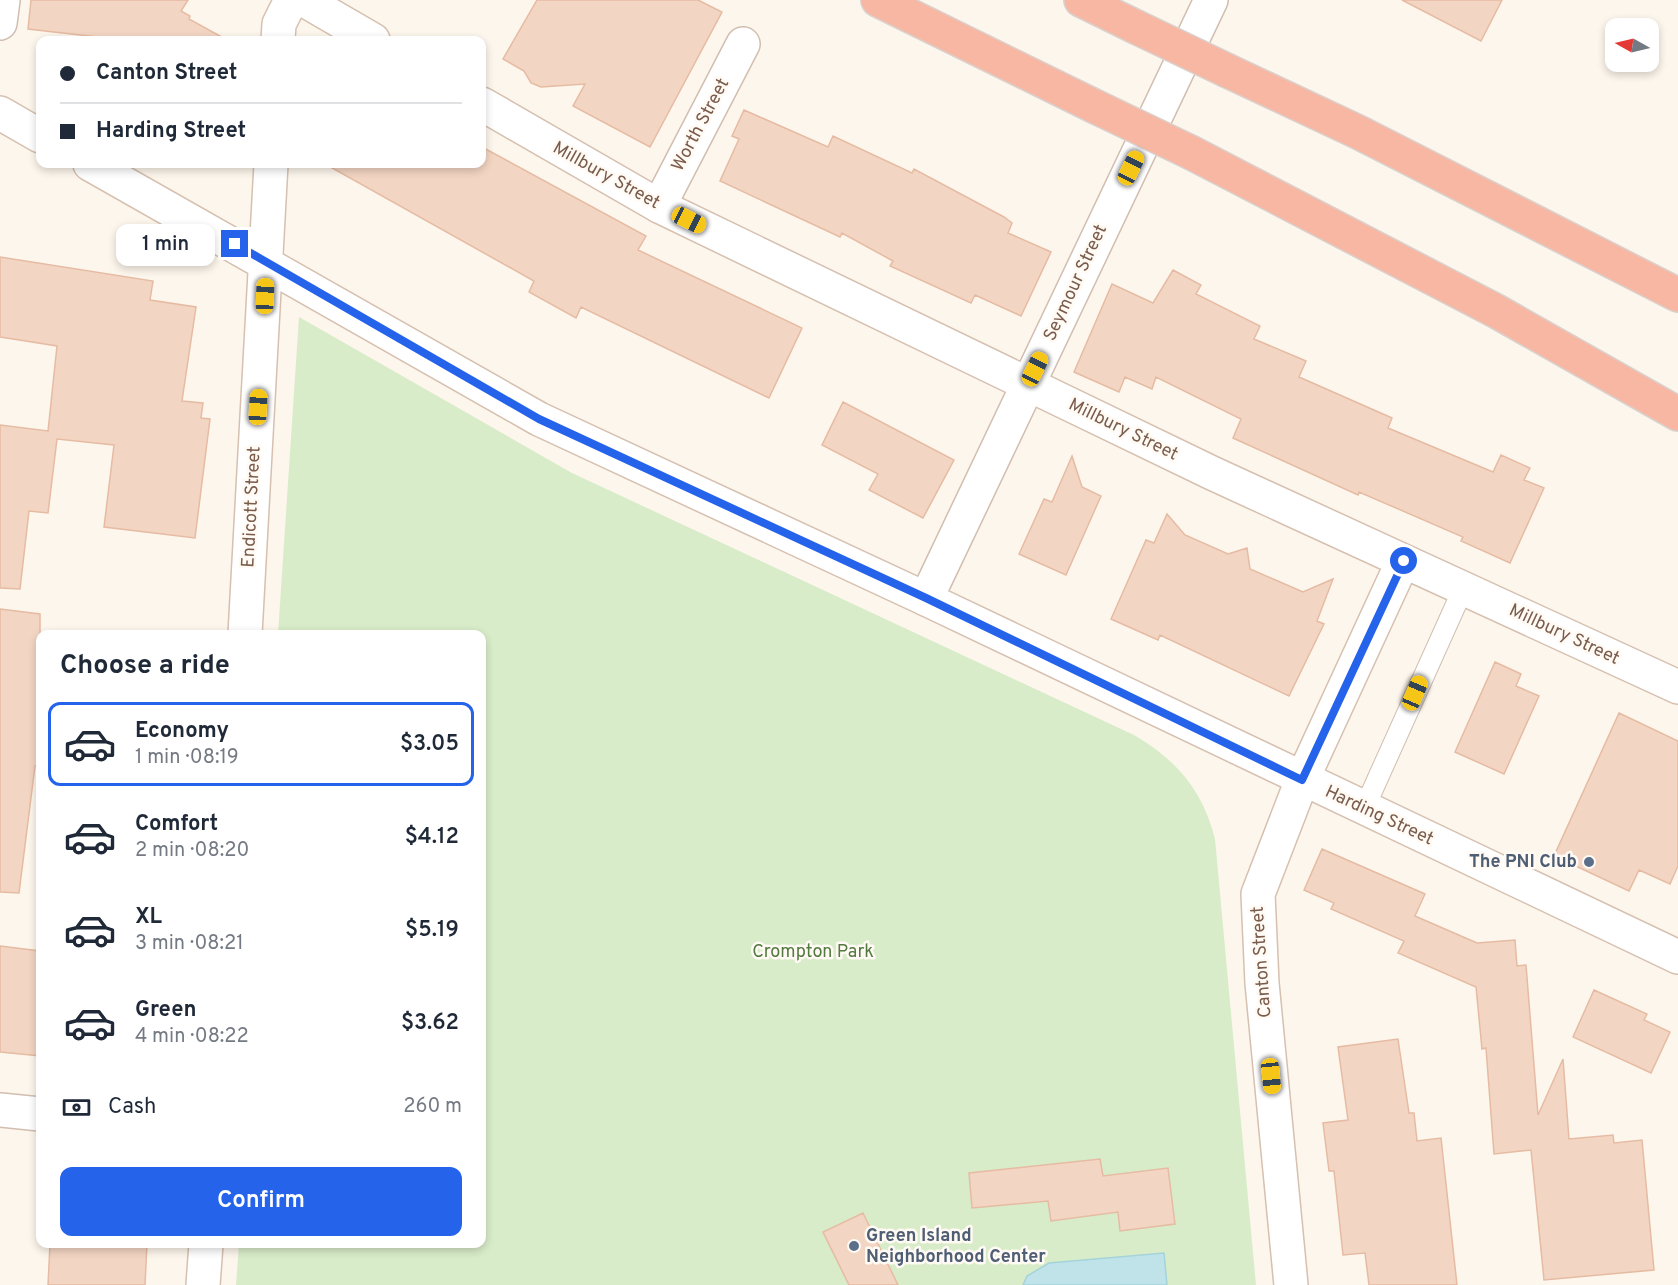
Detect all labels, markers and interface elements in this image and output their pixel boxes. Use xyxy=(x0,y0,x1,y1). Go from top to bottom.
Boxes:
north arrow xyxy=(1605,18,1659,72)
map controls xyxy=(1605,18,1659,72)
text: Canton Street xyxy=(96,60,237,87)
street label: Worth Street xyxy=(667,74,735,176)
text: Harding Street xyxy=(96,118,246,145)
street label: Millbury Street xyxy=(548,137,664,215)
car xyxy=(1115,148,1147,188)
car xyxy=(669,204,709,236)
street label: Seymour Street xyxy=(1039,221,1113,345)
callout: 1 min xyxy=(115,223,214,265)
route end xyxy=(221,230,248,257)
text: 1 min xyxy=(142,232,189,258)
car xyxy=(255,278,275,314)
car xyxy=(1019,349,1051,389)
car xyxy=(248,389,268,425)
street label: Millbury Street xyxy=(1064,394,1182,466)
street label: Endicott Street xyxy=(237,446,267,568)
route start xyxy=(1390,547,1417,574)
street label: Millbury Street xyxy=(1505,599,1623,671)
text: Choose a ride xyxy=(60,649,230,683)
car xyxy=(1400,673,1430,713)
icon: car xyxy=(63,717,117,771)
text: Economy xyxy=(135,718,229,745)
text: $3.05 xyxy=(400,731,459,758)
text: 1 min · 08:19 xyxy=(135,745,239,771)
street label: Harding Street xyxy=(1321,781,1437,851)
icon: car xyxy=(63,810,117,864)
text: Comfort xyxy=(135,811,218,838)
text: $4.12 xyxy=(405,824,459,851)
text: 2 min · 08:20 xyxy=(135,838,249,864)
place label: The PNI Club xyxy=(1469,851,1577,874)
marker: The PNI Club xyxy=(1582,855,1596,869)
icon: car xyxy=(63,903,117,957)
text: XL xyxy=(135,904,162,931)
street label: Canton Street xyxy=(1247,905,1277,1019)
text: $5.19 xyxy=(405,917,459,944)
text: 3 min · 08:21 xyxy=(135,931,244,957)
park label: Crompton Park xyxy=(752,941,874,964)
icon: car xyxy=(63,996,117,1050)
text: Green xyxy=(135,997,197,1024)
text: $3.62 xyxy=(401,1010,459,1037)
text: 4 min · 08:22 xyxy=(135,1024,249,1050)
car xyxy=(1260,1057,1282,1095)
icon: cash xyxy=(60,1091,93,1124)
text: Cash xyxy=(108,1094,157,1121)
text: 260 m xyxy=(403,1094,462,1120)
button: Confirm xyxy=(60,1167,462,1236)
place label: Green Island Neighborhood Center xyxy=(866,1225,1046,1269)
marker: Green Island Neighborhood Center xyxy=(847,1239,861,1253)

